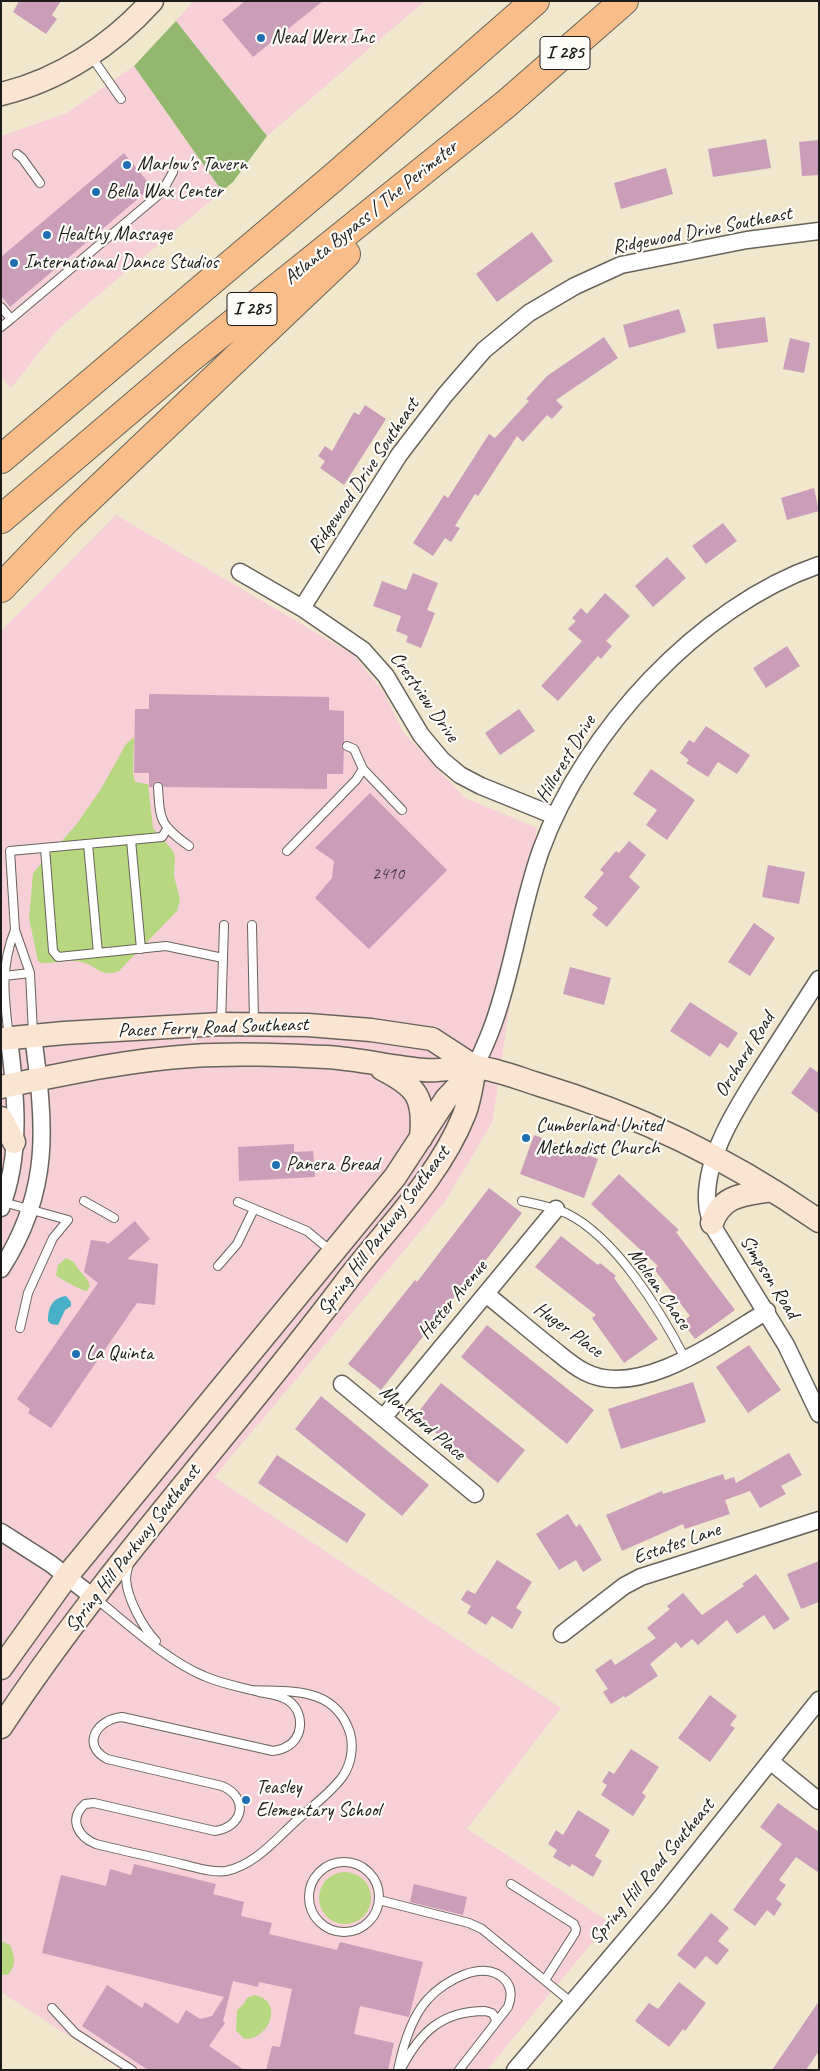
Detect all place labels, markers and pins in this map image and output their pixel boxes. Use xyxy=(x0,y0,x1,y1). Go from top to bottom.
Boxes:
place label: Nead Werx Inc xyxy=(271,26,374,50)
marker: Nead Werx Inc xyxy=(255,32,267,44)
place label: Marlow's Tavern xyxy=(137,153,247,177)
marker: Marlow's Tavern xyxy=(121,159,133,171)
place label: Bella Wax Center xyxy=(106,180,223,204)
marker: Bella Wax Center xyxy=(90,186,102,198)
place label: Healthy Massage xyxy=(57,223,172,247)
marker: Healthy Massage xyxy=(41,229,53,241)
place label: International Dance Studios xyxy=(24,251,218,275)
marker: International Dance Studios xyxy=(8,257,20,269)
place label: Cumberland United Methodist Church xyxy=(536,1114,663,1161)
marker: Cumberland United Methodist Church xyxy=(520,1132,532,1144)
place label: Panera Bread xyxy=(286,1153,379,1177)
marker: Panera Bread xyxy=(270,1159,282,1171)
place label: La Quinta xyxy=(86,1342,153,1366)
marker: La Quinta xyxy=(70,1348,82,1360)
place label: Teasley Elementary School xyxy=(256,1776,381,1823)
marker: Teasley Elementary School xyxy=(240,1794,252,1806)

